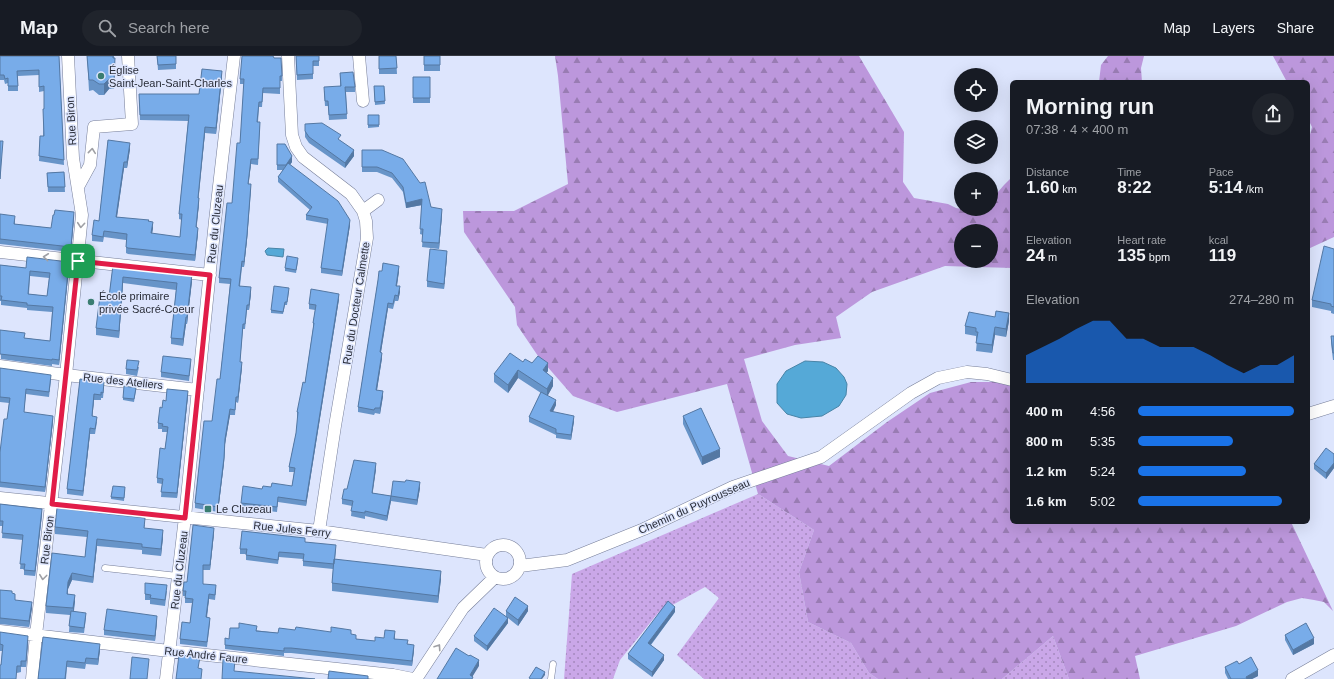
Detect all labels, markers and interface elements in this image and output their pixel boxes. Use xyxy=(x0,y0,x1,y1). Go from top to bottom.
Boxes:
search box xyxy=(82,10,362,46)
text: Map xyxy=(20,17,58,38)
icon: search xyxy=(96,17,118,39)
text: Search here xyxy=(128,19,210,36)
text: Map xyxy=(1163,20,1191,36)
text: Layers xyxy=(1213,20,1255,36)
text: Share xyxy=(1277,20,1314,36)
place label: Église Saint-Jean-Saint-Charles xyxy=(109,64,232,89)
map controls xyxy=(954,68,998,268)
button: locate xyxy=(954,68,998,112)
marker: Église Saint-Jean-Saint-Charles xyxy=(96,71,106,81)
button: share xyxy=(1252,93,1294,135)
text: Morning run xyxy=(1026,94,1154,119)
street label: Rue Biron xyxy=(64,96,78,146)
button: layers xyxy=(954,120,998,164)
text: 07:38 · 4 × 400 m xyxy=(1026,122,1128,137)
one-way arrow xyxy=(87,148,96,154)
text: Distance xyxy=(1026,166,1069,178)
text: Time xyxy=(1117,166,1141,178)
text: Pace xyxy=(1209,166,1234,178)
button: + xyxy=(954,172,998,216)
text: 1.60 xyxy=(1026,178,1059,197)
text: 8:22 xyxy=(1117,178,1151,197)
text: 5:14 xyxy=(1209,178,1243,197)
text: km xyxy=(1059,183,1077,195)
text: /km xyxy=(1243,183,1263,195)
street label: Rue du Cluzeau xyxy=(205,184,225,264)
one-way arrow xyxy=(77,222,86,228)
button: − xyxy=(954,224,998,268)
text: Elevation xyxy=(1026,234,1071,246)
text: Heart rate xyxy=(1117,234,1166,246)
text: kcal xyxy=(1209,234,1228,246)
street label: Rue du Docteur Calmette xyxy=(340,241,372,365)
pin xyxy=(61,244,95,278)
text: 24 xyxy=(1026,246,1045,265)
text: 135 xyxy=(1117,246,1146,265)
text: 119 xyxy=(1209,246,1236,265)
icon: arrive xyxy=(67,250,89,272)
text: m xyxy=(1045,251,1057,263)
text: bpm xyxy=(1146,251,1170,263)
one-way arrow xyxy=(43,253,49,262)
place label: École primaire privée Sacré-Coeur xyxy=(99,290,195,315)
text: Elevation xyxy=(1026,292,1079,307)
text: 274–280 m xyxy=(1229,292,1294,307)
marker: École primaire privée Sacré-Coeur xyxy=(86,297,96,307)
street label: Rue des Ateliers xyxy=(83,371,164,391)
text: 400 m xyxy=(1026,404,1063,419)
text: 4:56 xyxy=(1090,404,1115,419)
text: 800 m xyxy=(1026,434,1063,449)
text: 5:35 xyxy=(1090,434,1115,449)
text: 1.2 km xyxy=(1026,464,1066,479)
text: 5:24 xyxy=(1090,464,1115,479)
street label: Chemin du Puyrousseau xyxy=(637,476,751,536)
text: 1.6 km xyxy=(1026,494,1066,509)
text: 5:02 xyxy=(1090,494,1115,509)
place label: Le Cluzeau xyxy=(216,503,272,515)
marker: Le Cluzeau xyxy=(203,504,213,514)
street label: Rue Biron xyxy=(38,515,56,565)
street label: Rue Jules Ferry xyxy=(253,519,332,539)
street label: Rue du Cluzeau xyxy=(168,530,190,610)
one-way arrow xyxy=(38,574,47,580)
one-way arrow xyxy=(433,644,441,651)
street label: Rue André Faure xyxy=(164,645,248,665)

